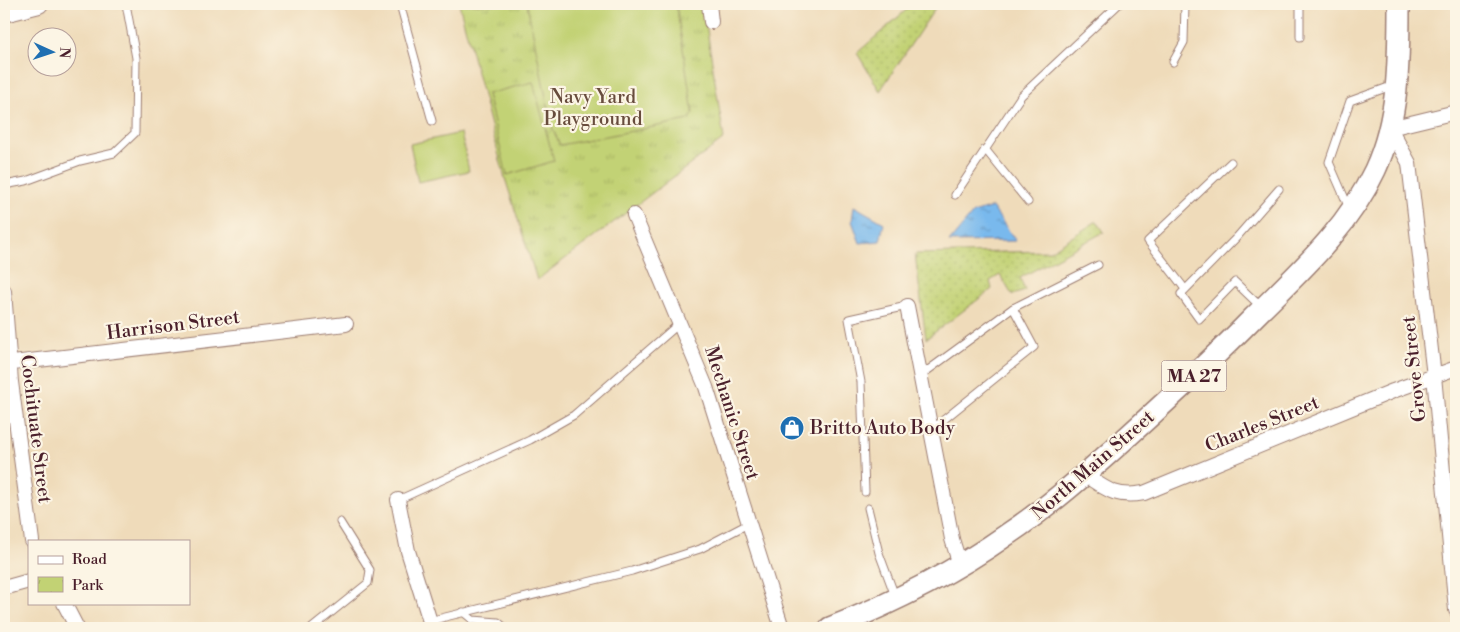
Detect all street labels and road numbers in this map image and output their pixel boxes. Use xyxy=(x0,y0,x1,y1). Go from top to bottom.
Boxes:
street label: Harrison Street xyxy=(105,305,241,345)
street label: Grove Street xyxy=(1396,314,1432,423)
street label: Mechanic Street xyxy=(699,343,765,483)
street label: Cochituate Street xyxy=(15,353,57,505)
road number: MA 27 xyxy=(1162,361,1226,392)
street label: Charles Street xyxy=(1201,390,1323,458)
street label: North Main Street xyxy=(1027,405,1160,525)

